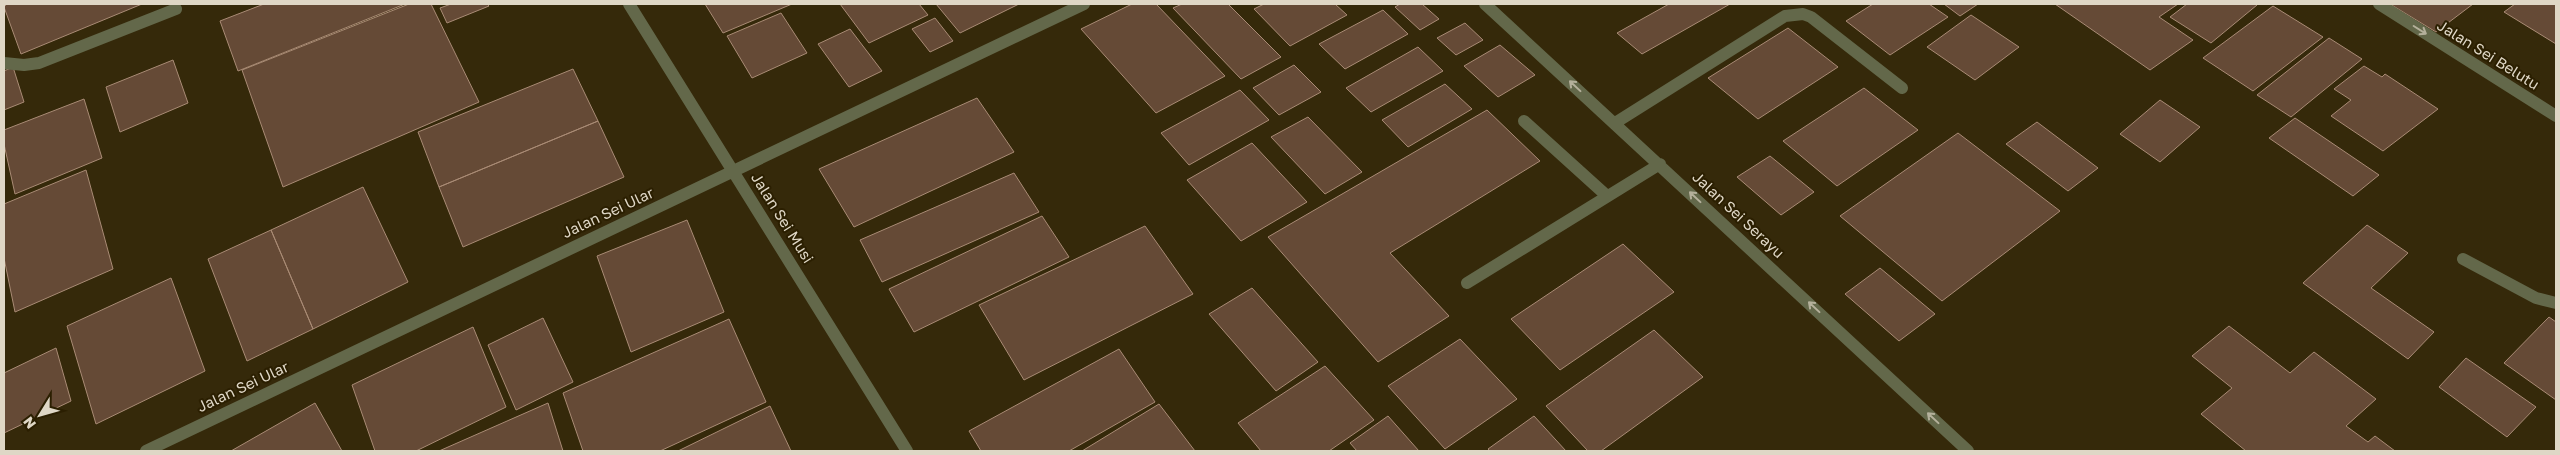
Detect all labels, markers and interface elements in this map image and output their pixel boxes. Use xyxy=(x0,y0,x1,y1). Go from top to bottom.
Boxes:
street label: Jalan Sei Belutu xyxy=(2434,16,2543,93)
one-way arrow xyxy=(2412,25,2426,35)
one-way arrow xyxy=(1569,81,1582,92)
street label: Jalan Sei Serayu xyxy=(1689,167,1788,261)
street label: Jalan Sei Musi xyxy=(748,169,818,266)
street label: Jalan Sei Ular xyxy=(559,183,656,241)
one-way arrow xyxy=(1688,191,1701,203)
one-way arrow xyxy=(1808,301,1820,313)
street label: Jalan Sei Ular xyxy=(194,357,291,415)
north arrow xyxy=(15,390,65,440)
one-way arrow xyxy=(1927,412,1939,424)
text: N xyxy=(19,414,39,432)

